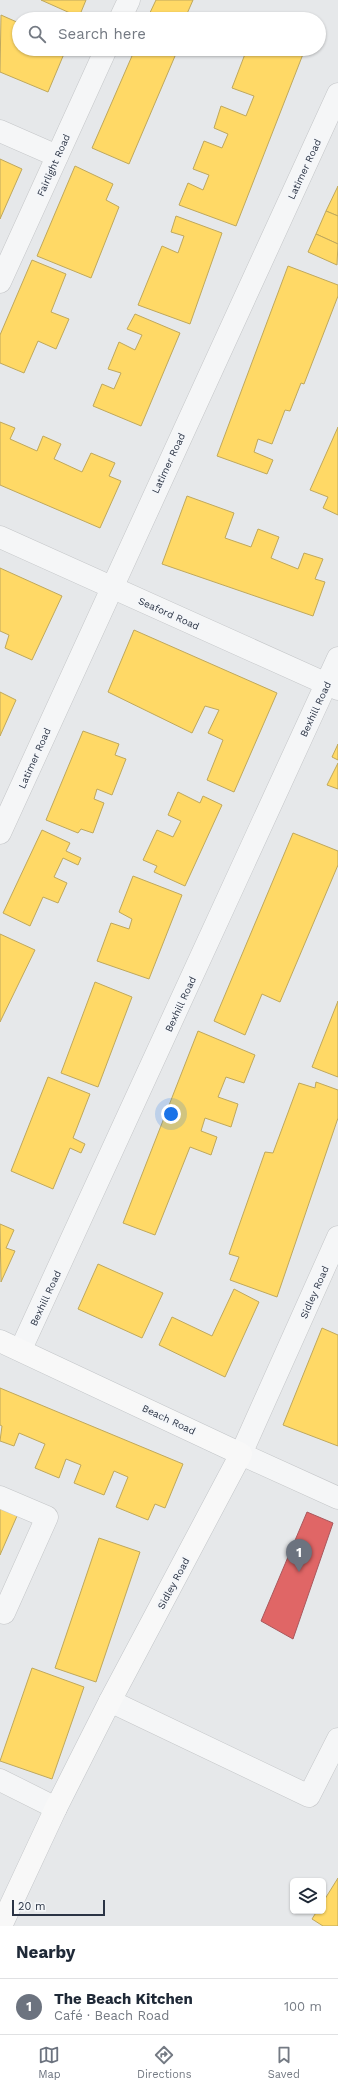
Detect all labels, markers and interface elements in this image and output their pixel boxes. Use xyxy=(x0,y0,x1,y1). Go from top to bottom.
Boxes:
search box xyxy=(12,12,326,56)
icon: search xyxy=(26,23,48,45)
text: Search here xyxy=(58,25,146,43)
street label: Fairlight Road xyxy=(35,132,72,198)
street label: Latimer Road xyxy=(286,137,323,201)
street label: Latimer Road xyxy=(150,431,187,495)
street label: Seaford Road xyxy=(137,595,201,632)
street label: Bexhill Road xyxy=(298,680,333,739)
street label: Latimer Road xyxy=(16,726,53,790)
street label: Bexhill Road xyxy=(163,975,198,1034)
your location xyxy=(161,1104,181,1124)
street label: Sidley Road xyxy=(298,1264,331,1320)
street label: Bexhill Road xyxy=(28,1269,63,1328)
street label: Beach Road xyxy=(140,1402,197,1437)
pin: 1 xyxy=(286,1539,312,1572)
street label: Sidley Road xyxy=(155,1556,192,1611)
map controls xyxy=(290,1878,326,1914)
button: layers xyxy=(290,1878,326,1914)
scale bar xyxy=(12,1898,105,1917)
text: 20 m xyxy=(18,1900,46,1913)
text: Nearby xyxy=(16,1942,75,1962)
text: The Beach Kitchen xyxy=(54,1990,193,2008)
text: 1 xyxy=(26,1999,32,2014)
text: 100 m xyxy=(284,1999,322,2014)
text: Café · Beach Road xyxy=(54,2008,169,2023)
tab: Map xyxy=(38,2044,61,2081)
tab: Directions xyxy=(137,2044,191,2081)
tab: Saved xyxy=(268,2044,300,2081)

